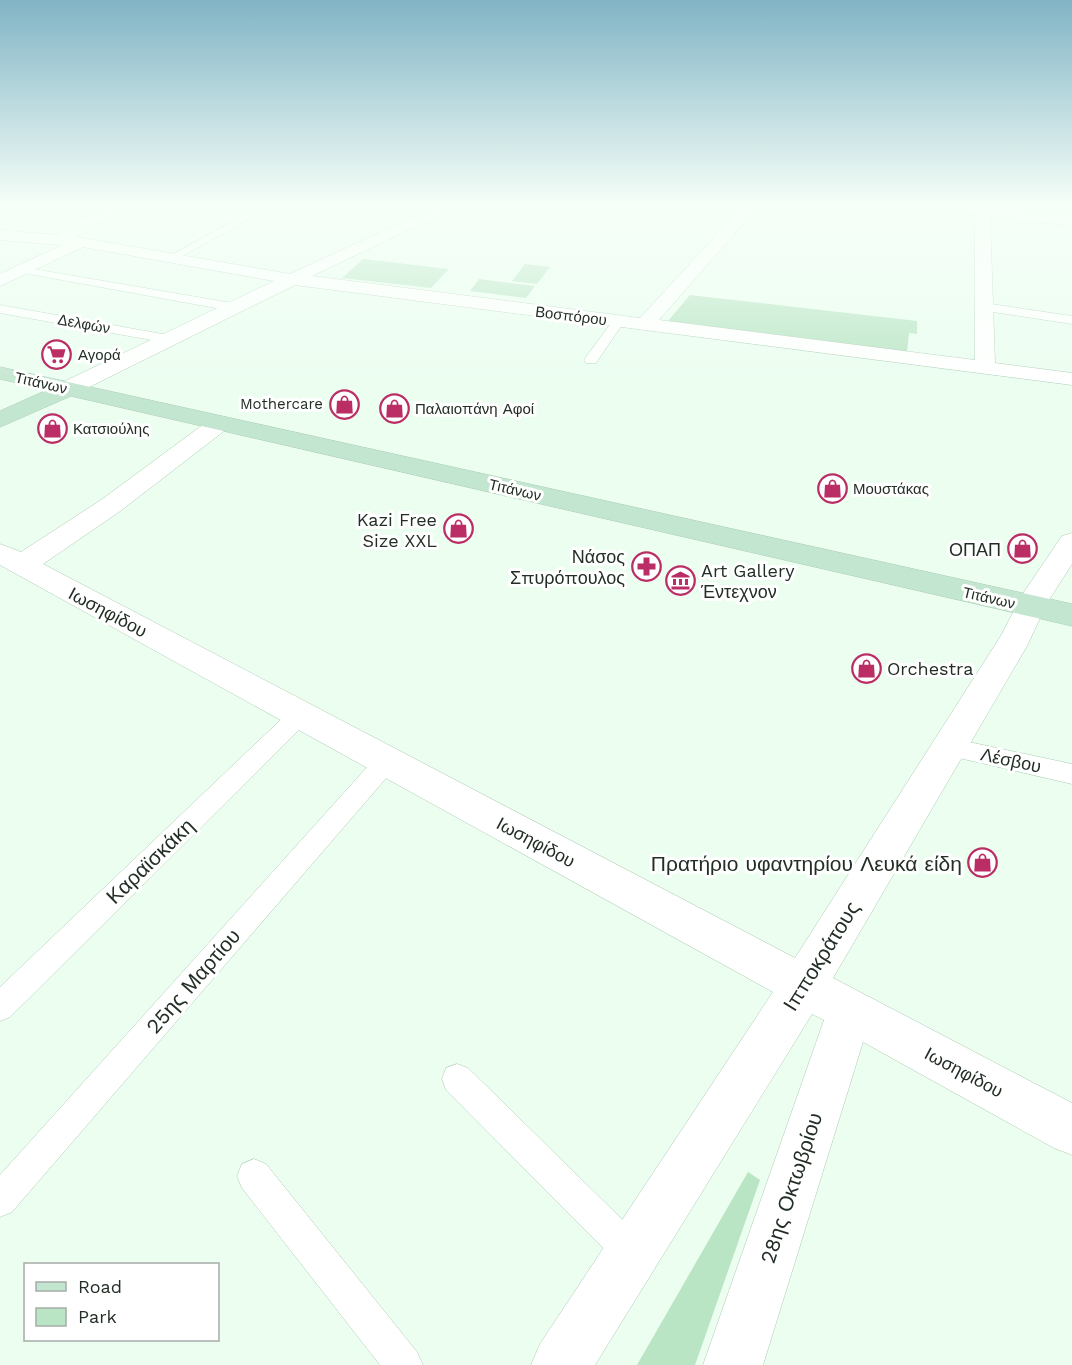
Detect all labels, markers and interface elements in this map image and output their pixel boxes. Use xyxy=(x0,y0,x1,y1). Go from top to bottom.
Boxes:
street label: Βοσπόρου xyxy=(534,303,608,329)
street label: Δελφών xyxy=(56,311,112,337)
supermarket icon: Αγορά xyxy=(41,339,73,371)
place label: Αγορά xyxy=(78,346,121,364)
street label: Τιτάνων xyxy=(13,368,69,398)
shop icon: Mothercare xyxy=(328,388,360,420)
shop icon: Παλαιοπάνη Αφοί xyxy=(378,393,410,425)
place label: Mothercare xyxy=(240,395,323,413)
place label: Παλαιοπάνη Αφοί xyxy=(415,400,535,418)
shop icon: Κατσιούλης xyxy=(36,413,68,445)
place label: Κατσιούλης xyxy=(73,420,149,438)
shop icon: Μουστάκας xyxy=(816,473,848,505)
street label: Τιτάνων xyxy=(487,475,543,505)
place label: Μουστάκας xyxy=(853,480,929,498)
place label: Kazi Free Size XXL xyxy=(357,509,437,551)
shop icon: Kazi Free Size XXL xyxy=(442,513,474,545)
shop icon: ΟΠΑΠ xyxy=(1006,533,1038,565)
place label: ΟΠΑΠ xyxy=(949,539,1001,560)
place label: Νάσος Σπυρόπουλος xyxy=(510,546,625,588)
pharmacy icon: Νάσος Σπυρόπουλος xyxy=(630,550,662,582)
place label: Art Gallery Έντεχνον xyxy=(700,560,795,602)
museum icon: Art Gallery Έντεχνον xyxy=(664,564,696,596)
street label: Ιωσηφίδου xyxy=(65,583,151,641)
street label: Τιτάνων xyxy=(961,583,1017,613)
shop icon: Orchestra xyxy=(850,652,882,684)
place label: Orchestra xyxy=(887,658,973,679)
street label: Λέσβου xyxy=(979,743,1043,777)
street label: Καραϊσκάκη xyxy=(101,813,199,909)
street label: Ιωσηφίδου xyxy=(493,813,579,871)
shop icon: Πρατήριο υφαντηρίου Λευκά είδη xyxy=(967,847,999,879)
place label: Πρατήριο υφαντηρίου Λευκά είδη xyxy=(651,851,962,876)
street label: Ιπποκράτους xyxy=(777,897,865,1015)
street label: 25ης Μαρτίου xyxy=(141,923,245,1039)
street label: Ιωσηφίδου xyxy=(921,1043,1007,1101)
street label: 28ης Οκτωβρίου xyxy=(755,1109,827,1267)
legend xyxy=(24,1263,219,1341)
text: Road xyxy=(78,1276,122,1297)
text: Park xyxy=(78,1306,117,1327)

